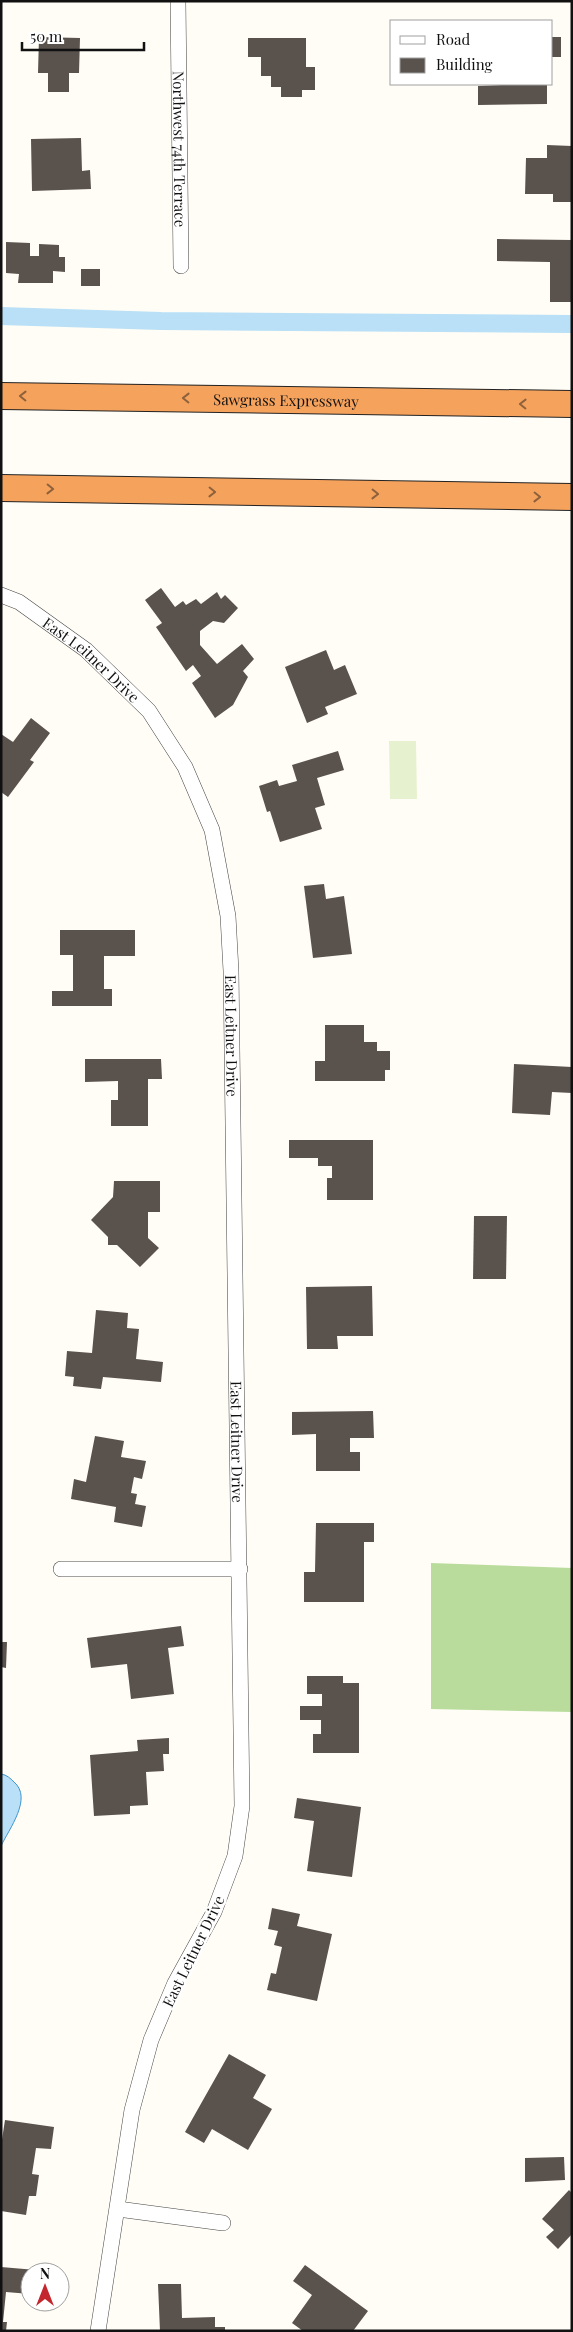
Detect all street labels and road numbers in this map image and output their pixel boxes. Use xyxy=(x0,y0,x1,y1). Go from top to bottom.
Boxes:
street label: Northwest 74th Terrace xyxy=(169,71,191,227)
street label: Sawgrass Expressway xyxy=(213,389,359,411)
street label: East Leitner Drive xyxy=(39,612,144,707)
street label: East Leitner Drive xyxy=(221,975,243,1097)
street label: East Leitner Drive xyxy=(226,1381,248,1503)
street label: East Leitner Drive xyxy=(157,1892,229,2010)

